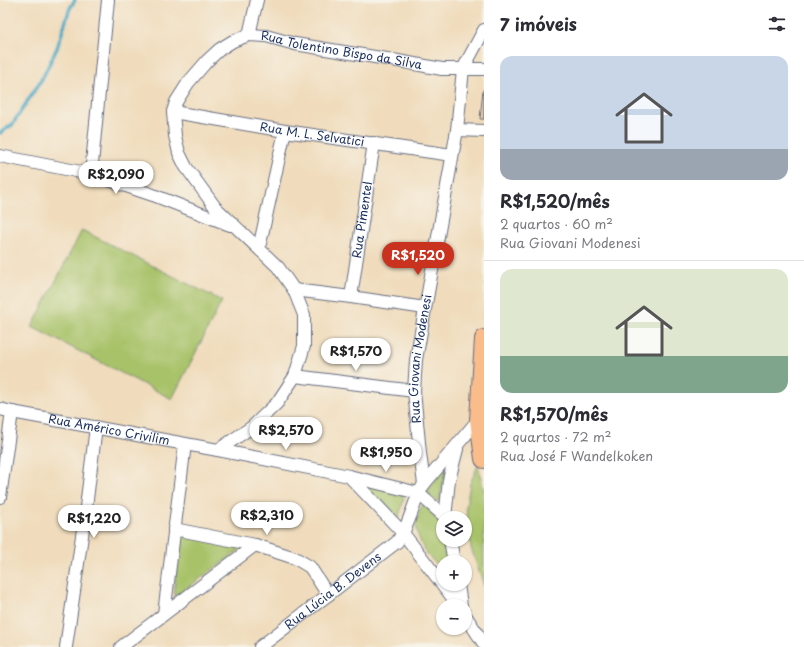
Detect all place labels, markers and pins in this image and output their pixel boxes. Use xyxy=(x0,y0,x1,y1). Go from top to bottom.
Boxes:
pin: R$2,090 xyxy=(79,161,153,195)
pin: R$1,520 xyxy=(381,242,455,276)
pin: R$1,570 xyxy=(319,338,393,372)
pin: R$2,570 xyxy=(249,417,323,451)
pin: R$1,950 xyxy=(349,439,423,473)
pin: R$2,310 xyxy=(230,502,304,536)
pin: R$1,220 xyxy=(57,505,131,539)

